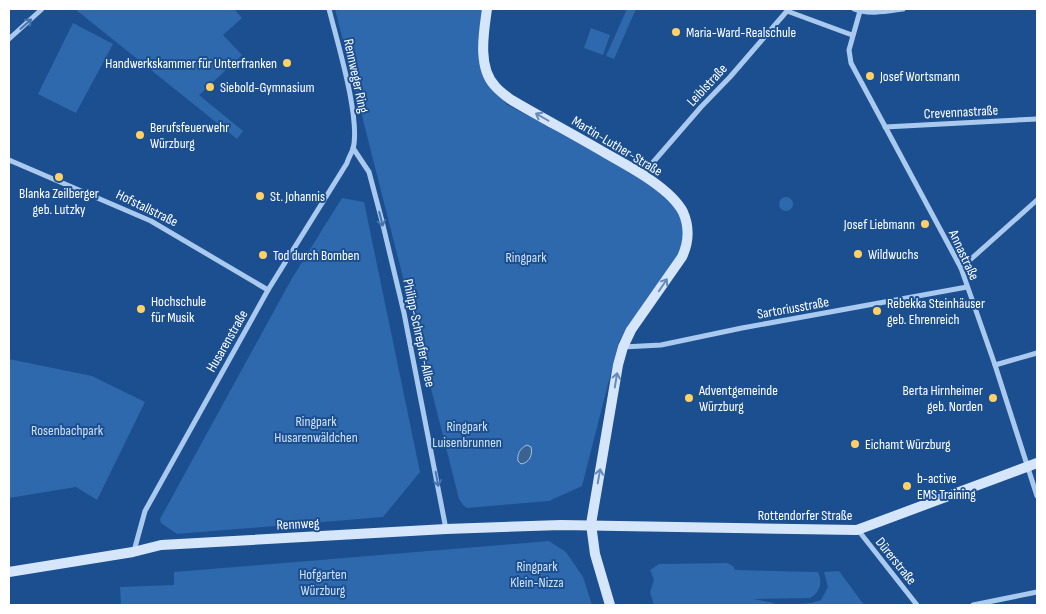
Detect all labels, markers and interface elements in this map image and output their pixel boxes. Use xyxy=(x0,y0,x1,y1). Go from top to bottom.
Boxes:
one-way arrow xyxy=(19,18,32,30)
place label: Maria-Ward-Realschule xyxy=(686,24,796,41)
marker: Maria-Ward-Realschule xyxy=(670,26,682,38)
street label: Rennweger Ring xyxy=(340,37,372,115)
place label: Handwerkskammer für Unterfranken xyxy=(105,55,277,72)
marker: Handwerkskammer für Unterfranken xyxy=(281,57,293,69)
street label: Leiblstraße xyxy=(683,60,731,110)
place label: Josef Wortsmann xyxy=(879,68,960,85)
marker: Josef Wortsmann xyxy=(864,70,876,82)
place label: Siebold-Gymnasium xyxy=(220,79,314,96)
marker: Siebold-Gymnasium xyxy=(204,81,216,93)
street label: Crevennastraße xyxy=(923,102,999,122)
one-way arrow xyxy=(535,112,549,122)
street label: Martin-Luther-Straße xyxy=(569,112,665,180)
place label: Berufsfeuerwehr Würzburg xyxy=(150,119,229,152)
marker: Berufsfeuerwehr Würzburg xyxy=(134,129,146,141)
marker: Blanka Zeilberger geb. Lutzky xyxy=(53,171,65,183)
place label: Blanka Zeilberger geb. Lutzky xyxy=(19,185,99,218)
street label: Hofstallstraße xyxy=(113,186,181,230)
place label: St. Johannis xyxy=(270,188,325,205)
marker: St. Johannis xyxy=(254,190,266,202)
one-way arrow xyxy=(377,210,386,226)
place label: Josef Liebmann xyxy=(843,216,915,233)
marker: Josef Liebmann xyxy=(919,218,931,230)
street label: Annastraße xyxy=(945,226,983,283)
place label: Wildwuchs xyxy=(868,246,918,263)
place label: Tod durch Bomben xyxy=(273,247,359,264)
marker: Wildwuchs xyxy=(852,248,864,260)
marker: Tod durch Bomben xyxy=(257,249,269,261)
park label: Ringpark xyxy=(505,249,547,266)
street label: Philipp-Schrepfer-Allee xyxy=(399,277,439,389)
one-way arrow xyxy=(658,278,668,292)
place label: Hochschule für Musik xyxy=(151,293,206,326)
street label: Sartoriusstraße xyxy=(756,293,830,323)
place label: Rebekka Steinhäuser geb. Ehrenreich xyxy=(887,295,985,328)
marker: Hochschule für Musik xyxy=(135,303,147,315)
marker: Rebekka Steinhäuser geb. Ehrenreich xyxy=(871,305,883,317)
street label: Husarenstraße xyxy=(202,307,252,375)
one-way arrow xyxy=(611,372,621,388)
place label: Adventgemeinde Würzburg xyxy=(698,382,778,415)
place label: Berta Hirnheimer geb. Norden xyxy=(903,382,983,415)
marker: Adventgemeinde Würzburg xyxy=(683,392,695,404)
marker: Berta Hirnheimer geb. Norden xyxy=(987,392,999,404)
park label: Ringpark Husarenwäldchen xyxy=(274,413,358,446)
park label: Ringpark Luisenbrunnen xyxy=(432,418,502,451)
park label: Rosenbachpark xyxy=(31,422,104,439)
place label: Eichamt Würzburg xyxy=(865,436,951,453)
marker: Eichamt Würzburg xyxy=(849,438,861,450)
one-way arrow xyxy=(595,468,605,484)
place label: b-active EMS Training xyxy=(917,470,976,503)
one-way arrow xyxy=(432,471,442,487)
marker: b-active EMS Training xyxy=(901,480,913,492)
street label: Rottendorfer Straße xyxy=(758,507,852,524)
street label: Rennweg xyxy=(276,514,320,534)
street label: Dürerstraße xyxy=(872,534,920,588)
park label: Ringpark Klein-Nizza xyxy=(510,558,564,591)
park label: Hofgarten Würzburg xyxy=(299,566,347,599)

